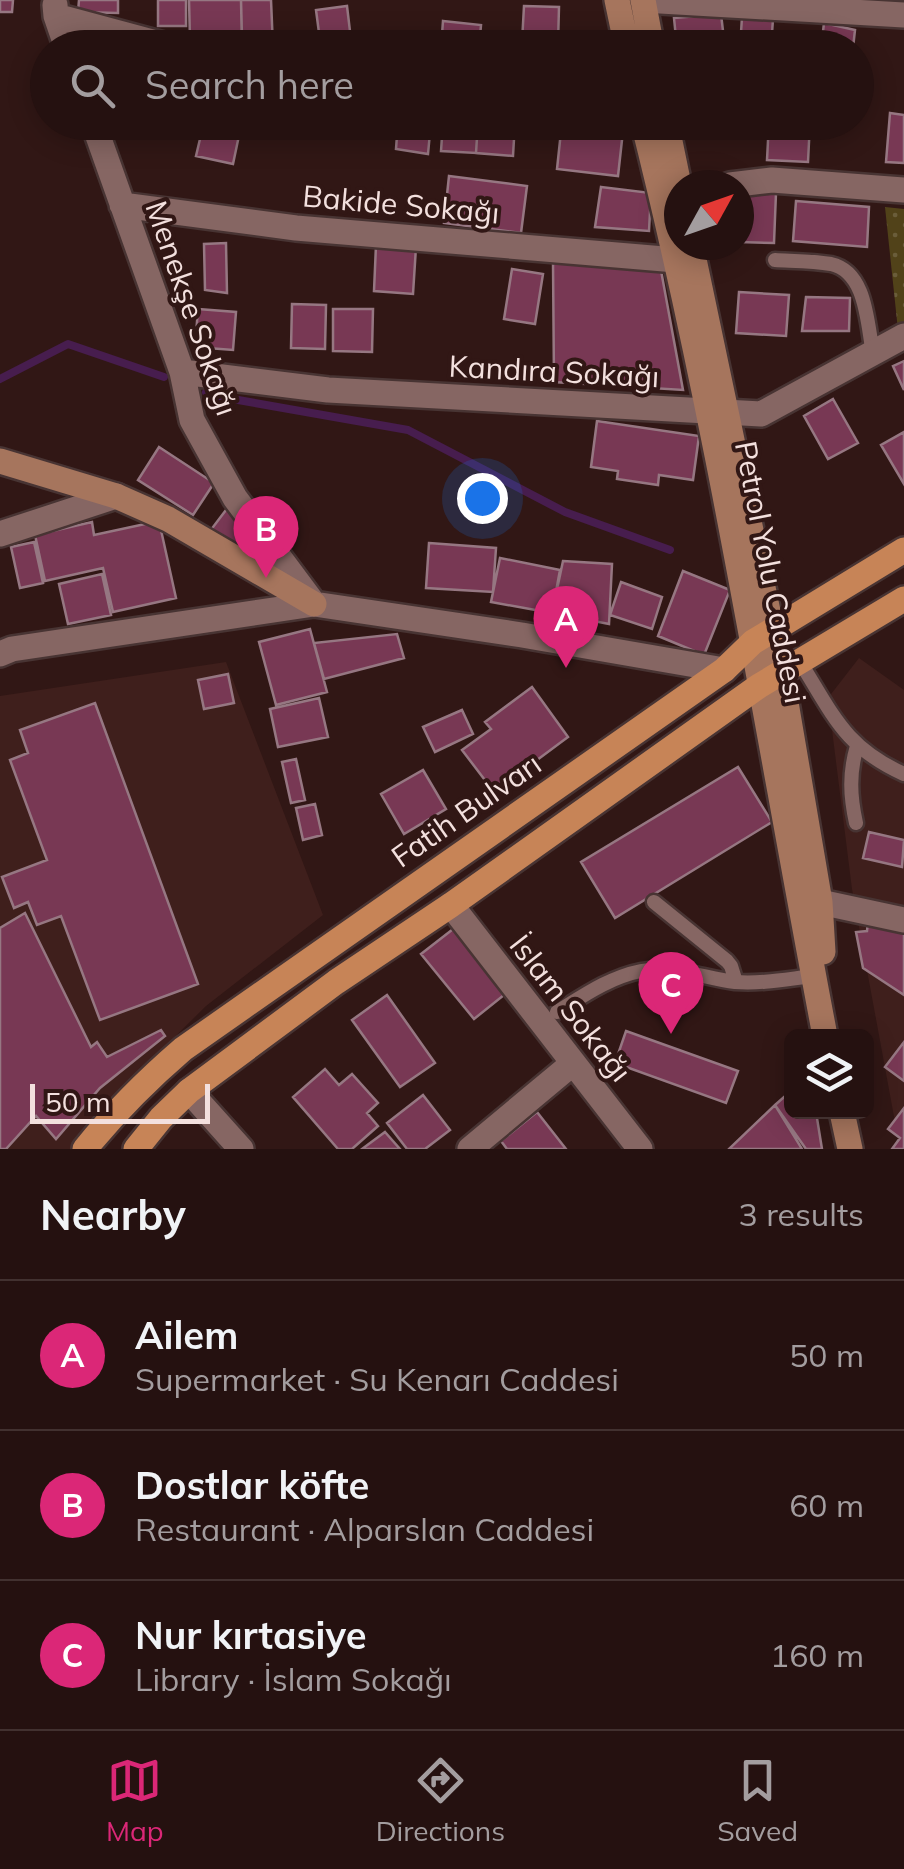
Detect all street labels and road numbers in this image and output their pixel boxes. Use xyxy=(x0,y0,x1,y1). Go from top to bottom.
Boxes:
street label: Bakide Sokağı xyxy=(301,176,501,232)
street label: Menekşe Sokağı xyxy=(137,196,247,420)
street label: Kandıra Sokağı xyxy=(448,347,660,395)
street label: Petrol Yolu Caddesi xyxy=(727,438,815,706)
street label: Fatih Bulvarı xyxy=(384,745,548,875)
street label: İslam Sokağı xyxy=(502,927,640,1089)

